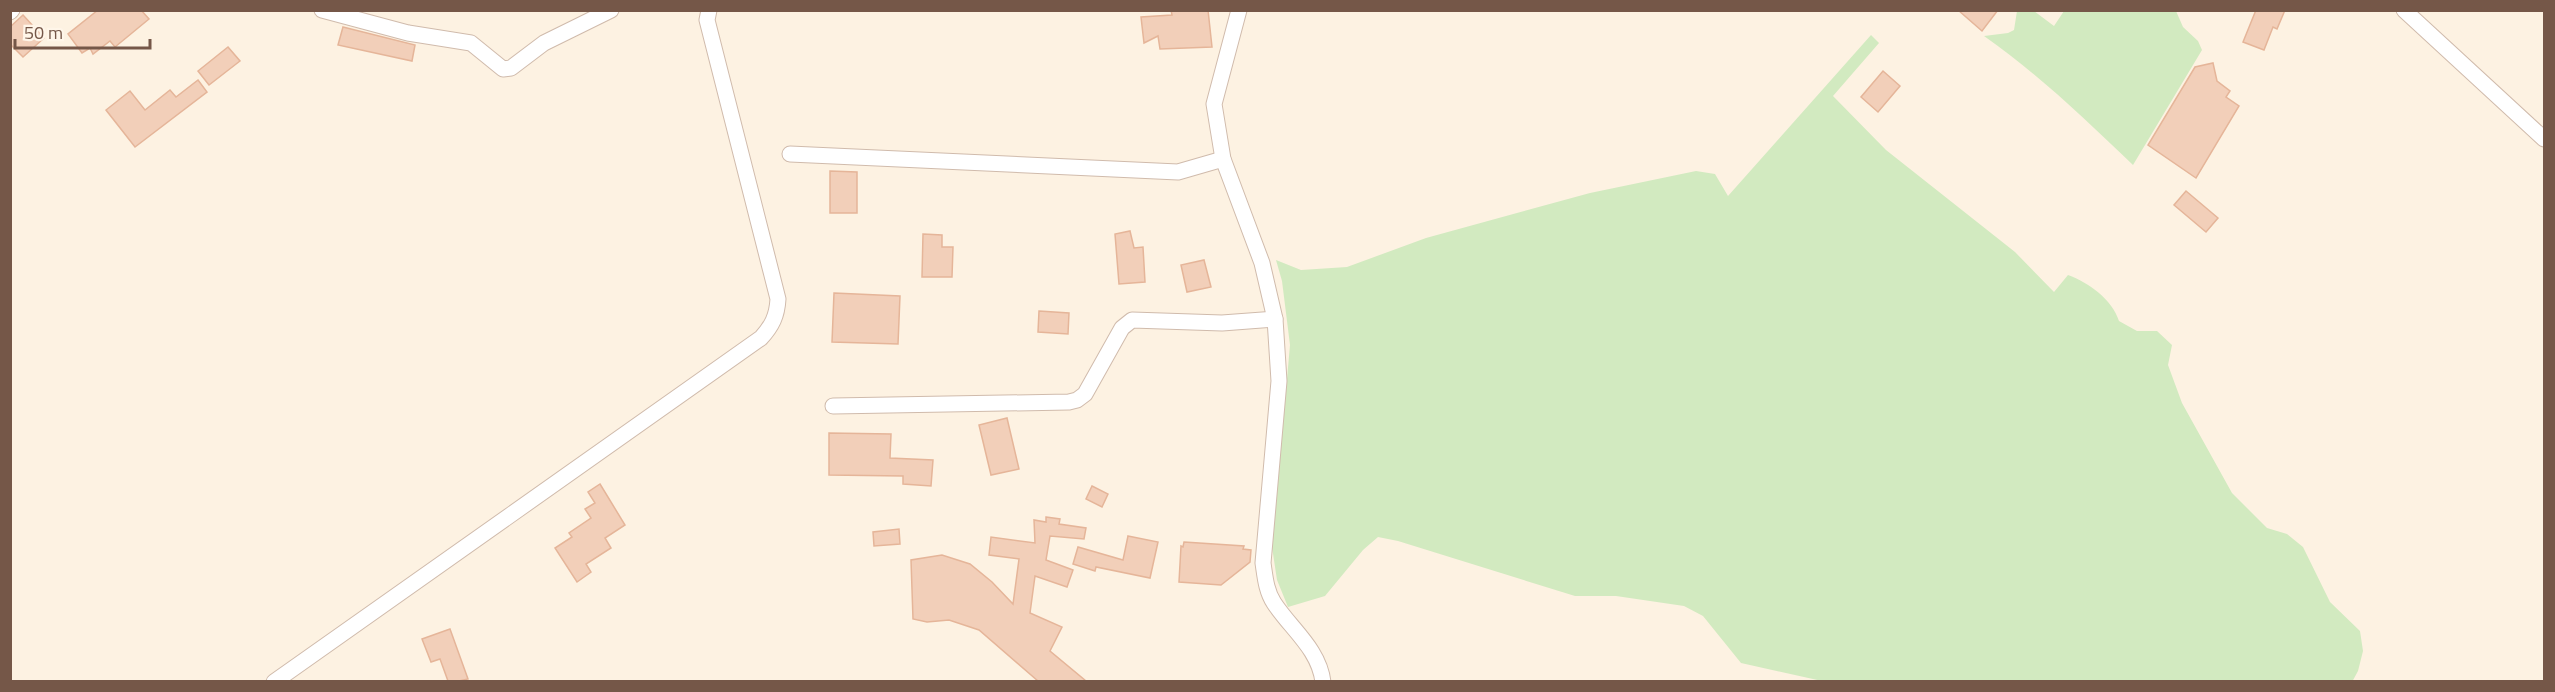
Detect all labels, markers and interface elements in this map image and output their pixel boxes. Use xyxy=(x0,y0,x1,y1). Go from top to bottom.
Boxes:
scale bar xyxy=(15,12,150,50)
text: 50 m xyxy=(24,19,63,46)

